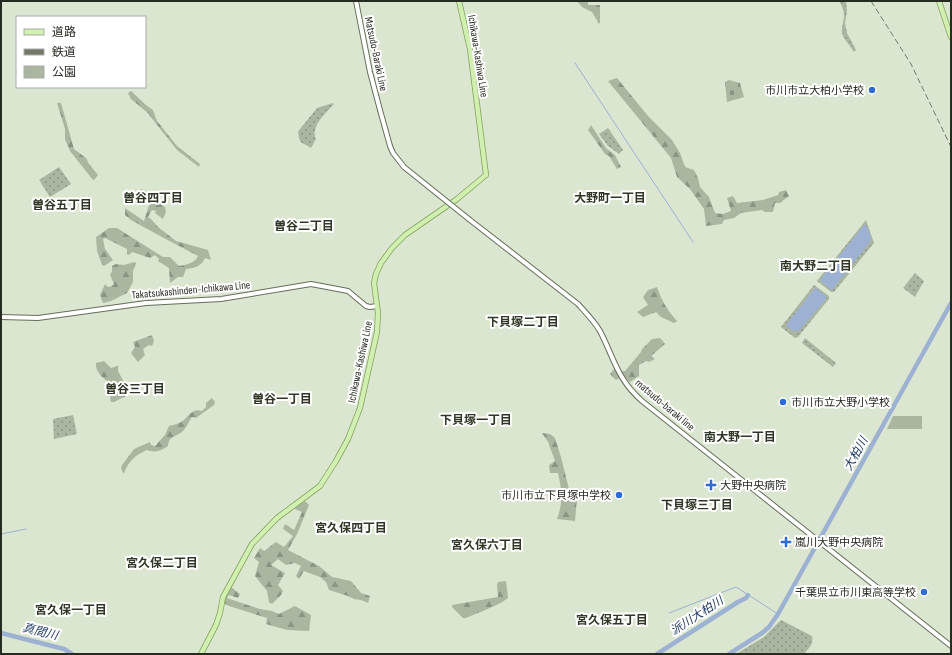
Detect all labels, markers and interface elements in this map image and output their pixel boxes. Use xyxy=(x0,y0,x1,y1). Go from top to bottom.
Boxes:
street label: Ichikawa-Kashiwa Line xyxy=(465,14,491,98)
legend xyxy=(16,16,146,88)
street label: Matsudo-Baraki Line xyxy=(362,16,390,92)
text: 道路 xyxy=(52,25,76,40)
text: 鉄道 xyxy=(52,45,76,60)
text: 公園 xyxy=(52,65,76,80)
place label: 市川市立大柏小学校 xyxy=(765,84,864,97)
marker: 市川市立大柏小学校 xyxy=(867,85,877,95)
district label: 曽谷四丁目 xyxy=(123,191,183,206)
district label: 大野町一丁目 xyxy=(574,191,646,206)
district label: 曽谷五丁目 xyxy=(32,198,92,213)
district label: 曽谷二丁目 xyxy=(274,219,334,234)
district label: 南大野二丁目 xyxy=(780,259,852,274)
street label: Takatsukashinden-Ichikawa Line xyxy=(131,278,251,302)
district label: 下貝塚二丁目 xyxy=(487,315,559,330)
street label: Ichikawa-Kashiwa Line xyxy=(345,320,375,404)
street label: matsudo-baraki line xyxy=(633,376,697,434)
district label: 曽谷三丁目 xyxy=(105,382,165,397)
district label: 曽谷一丁目 xyxy=(252,392,312,407)
place label: 市川市立大野小学校 xyxy=(791,396,890,409)
marker: 市川市立大野小学校 xyxy=(778,397,788,407)
district label: 下貝塚一丁目 xyxy=(440,413,512,428)
district label: 南大野一丁目 xyxy=(704,430,776,445)
water label: 大柏川 xyxy=(841,433,872,473)
marker: 大野中央病院 xyxy=(705,479,717,491)
place label: 大野中央病院 xyxy=(720,479,786,492)
place label: 市川市立下貝塚中学校 xyxy=(501,489,611,502)
marker: 市川市立下貝塚中学校 xyxy=(614,490,624,500)
district label: 下貝塚三丁目 xyxy=(661,498,733,513)
district label: 宮久保四丁目 xyxy=(315,521,387,536)
marker: 嵐川大野中央病院 xyxy=(780,536,792,548)
place label: 嵐川大野中央病院 xyxy=(795,536,883,549)
district label: 宮久保六丁目 xyxy=(451,538,523,553)
district label: 宮久保二丁目 xyxy=(126,556,198,571)
place label: 千葉県立市川東高等学校 xyxy=(795,586,916,599)
marker: 千葉県立市川東高等学校 xyxy=(919,587,929,597)
water label: 派川大柏川 xyxy=(668,592,728,639)
district label: 宮久保一丁目 xyxy=(35,603,107,618)
district label: 宮久保五丁目 xyxy=(576,613,648,628)
water label: 真間川 xyxy=(21,620,61,644)

